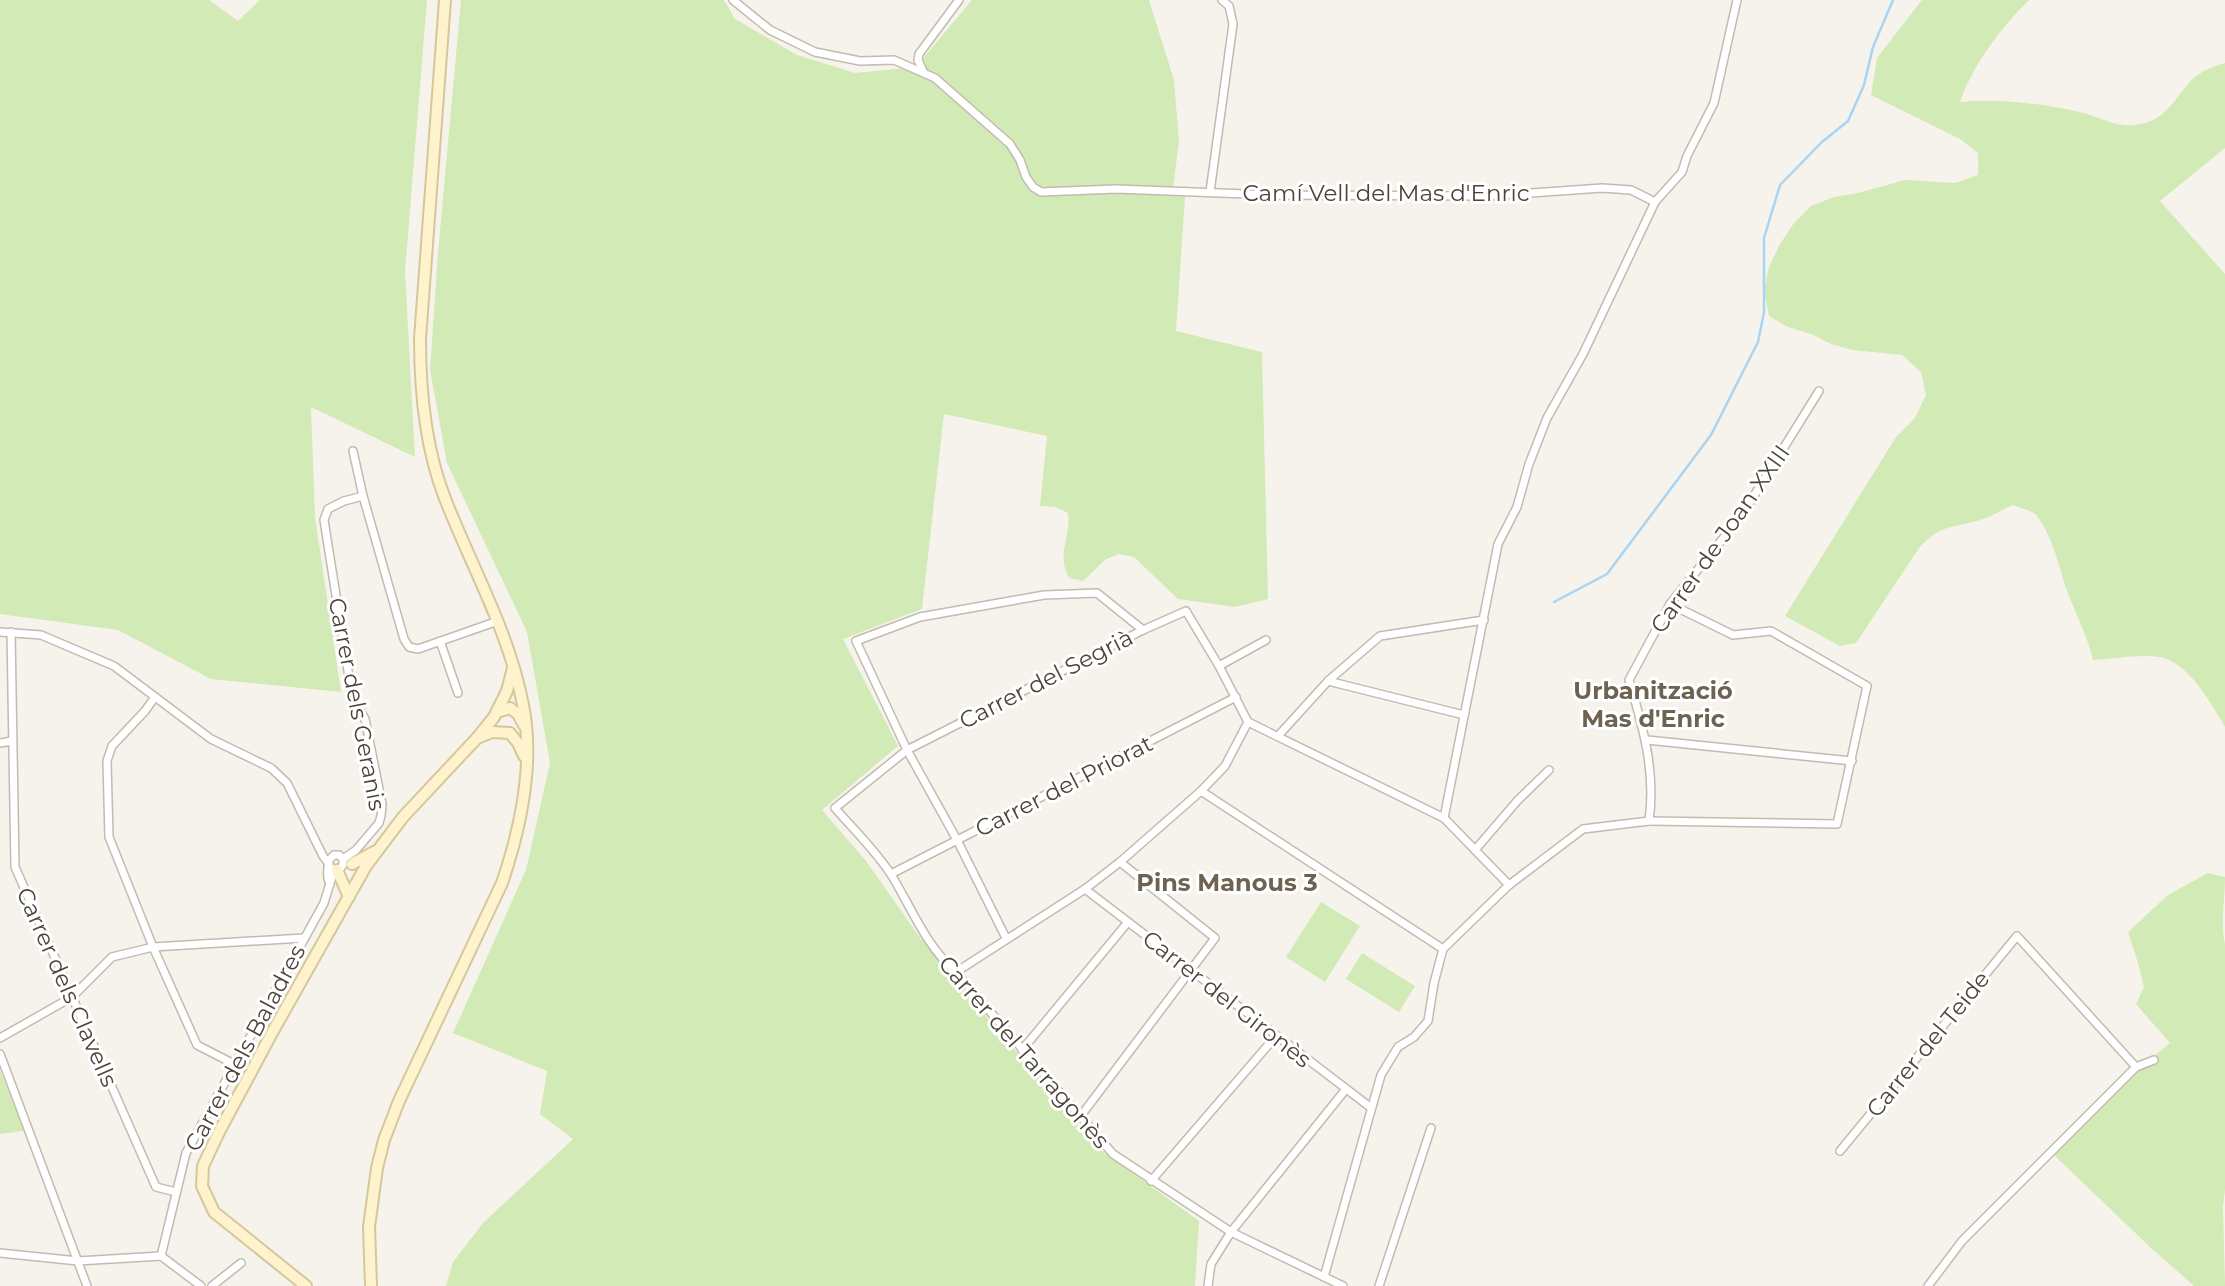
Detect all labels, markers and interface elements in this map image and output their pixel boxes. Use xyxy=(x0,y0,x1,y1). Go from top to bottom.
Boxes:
street label: Camí Vell del Mas d'Enric xyxy=(1242,179,1530,207)
street label: Carrer de Joan XXIII xyxy=(1644,439,1796,639)
street label: Carrer dels Geranis xyxy=(323,595,391,813)
street label: Carrer del Segrià xyxy=(955,623,1137,735)
district label: Urbanització Mas d'Enric xyxy=(1573,676,1733,733)
street label: Carrer del Priorat xyxy=(971,729,1157,843)
district label: Pins Manous 3 xyxy=(1136,868,1318,897)
street label: Carrer dels Clavells xyxy=(10,883,124,1091)
street label: Carrer del Gironès xyxy=(1137,924,1317,1074)
street label: Carrer dels Baladres xyxy=(179,940,311,1156)
street label: Carrer del Tarragonès xyxy=(933,950,1115,1154)
street label: Carrer del Teide xyxy=(1860,965,1996,1123)

